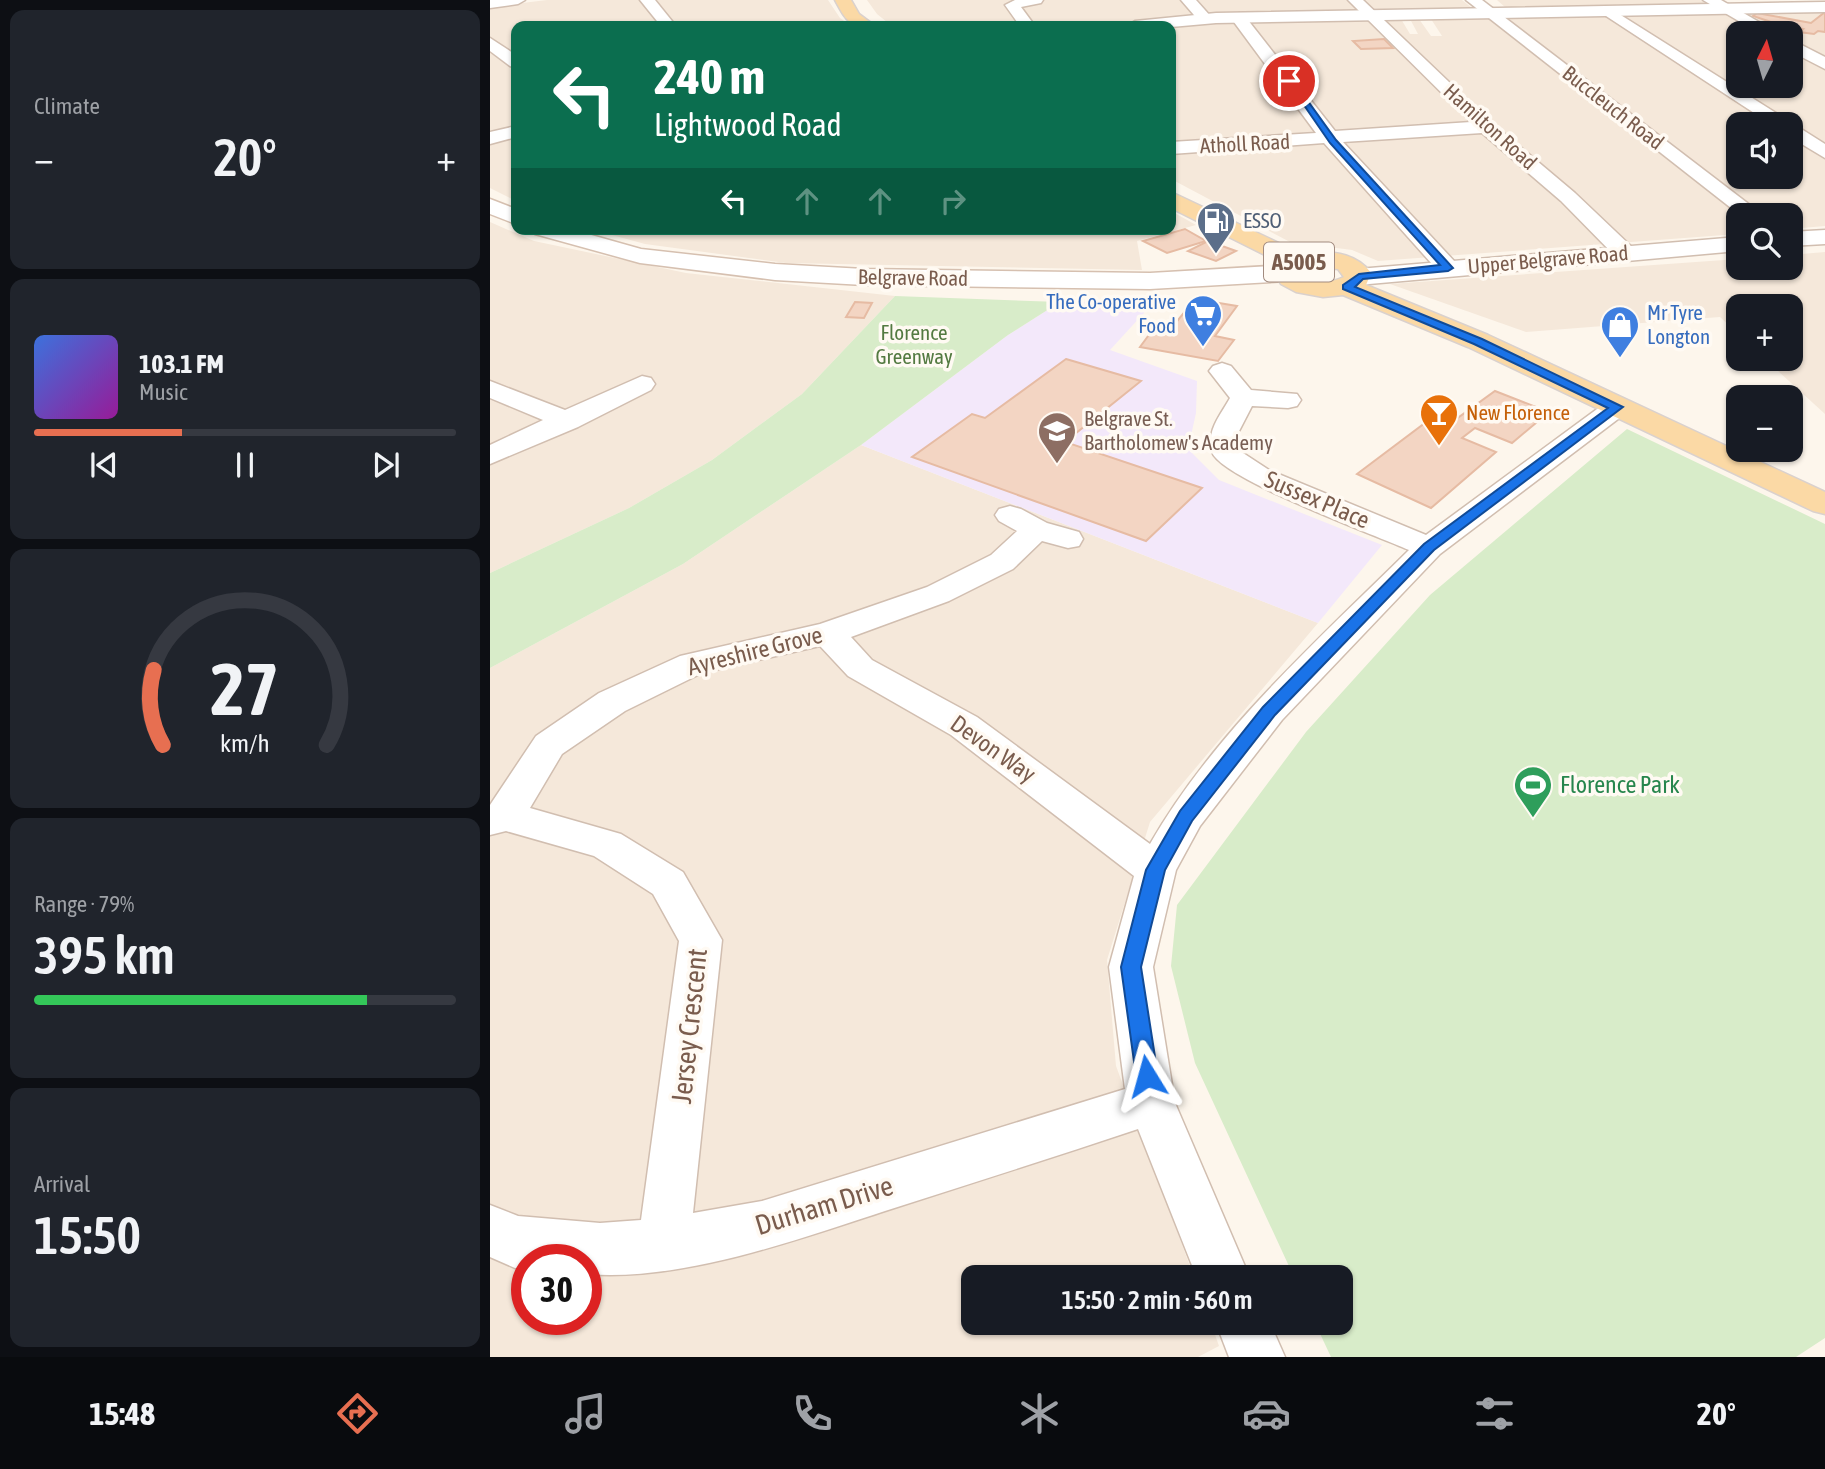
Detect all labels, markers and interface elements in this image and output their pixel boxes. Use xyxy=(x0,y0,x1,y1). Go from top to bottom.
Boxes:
north arrow xyxy=(1726,21,1802,98)
map controls xyxy=(1726,21,1803,462)
text: 240 m xyxy=(654,48,765,104)
icon: left xyxy=(539,49,630,140)
pin xyxy=(1259,51,1319,111)
street label: Buccleuch Road xyxy=(1558,60,1669,154)
icon: arrive xyxy=(1270,62,1308,100)
street label: Hamilton Road xyxy=(1439,78,1542,174)
text: Climate xyxy=(34,93,100,119)
text: Lightwood Road xyxy=(654,106,842,143)
button: sound xyxy=(1726,112,1803,189)
text: 20° xyxy=(213,127,277,187)
street label: Atholl Road xyxy=(1199,129,1291,157)
text: − xyxy=(34,136,54,179)
text: + xyxy=(436,136,456,179)
icon: left xyxy=(715,182,753,220)
icon: ahead xyxy=(788,182,826,220)
icon: ahead xyxy=(861,182,899,220)
icon: right xyxy=(934,182,972,220)
fuel station icon: ESSO xyxy=(1195,200,1237,255)
button: search xyxy=(1726,203,1803,280)
place label: ESSO xyxy=(1243,208,1282,232)
street label: Upper Belgrave Road xyxy=(1467,240,1629,278)
road number: A5005 xyxy=(1264,243,1334,282)
street label: Belgrave Road xyxy=(858,264,968,290)
place label: The Co-operative Food xyxy=(1046,289,1176,337)
supermarket icon: The Co-operative Food xyxy=(1182,293,1224,348)
button: + xyxy=(1726,294,1803,371)
place label: Mr Tyre Longton xyxy=(1647,300,1710,348)
shop icon: Mr Tyre Longton xyxy=(1599,304,1641,359)
park label: Florence Greenway xyxy=(875,320,953,368)
text: 103.1 FM xyxy=(139,349,224,379)
text: Music xyxy=(139,379,187,405)
button: − xyxy=(1726,385,1803,462)
bar icon: New Florence xyxy=(1418,392,1460,447)
place label: New Florence xyxy=(1466,400,1570,424)
place label: Belgrave St. Bartholomew's Academy xyxy=(1084,406,1273,454)
school or university icon: Belgrave St. Bartholomew's Academy xyxy=(1036,410,1078,465)
icon: previous xyxy=(85,446,123,484)
icon: pause xyxy=(226,446,264,484)
icon: next xyxy=(367,446,405,484)
street label: Sussex Place xyxy=(1261,465,1374,534)
street label: Ayreshire Grove xyxy=(685,621,825,680)
text: 27 xyxy=(211,647,279,730)
street label: Devon Way xyxy=(946,710,1041,788)
text: km/h xyxy=(220,728,270,756)
sports icon: Florence Park xyxy=(1512,764,1554,819)
place label: Florence Park xyxy=(1560,771,1680,798)
text: Range · 79% xyxy=(34,891,134,917)
text: 395 km xyxy=(34,925,175,985)
street label: Jersey Crescent xyxy=(665,947,713,1105)
position arrow xyxy=(1110,1039,1184,1113)
street label: Durham Drive xyxy=(751,1169,897,1241)
text: Arrival xyxy=(34,1171,90,1197)
text: 15:50 xyxy=(34,1205,141,1265)
speed limit sign: 30 xyxy=(511,1244,602,1335)
text: 15:50 · 2 min · 560 m xyxy=(1062,1285,1252,1315)
icon: directions xyxy=(333,1389,382,1438)
icon: music xyxy=(561,1389,610,1438)
icon: phone xyxy=(788,1389,837,1438)
icon: climate xyxy=(1015,1389,1064,1438)
icon: car xyxy=(1242,1389,1291,1438)
icon: filters xyxy=(1470,1389,1519,1438)
text: 15:48 xyxy=(89,1395,155,1432)
text: 20° xyxy=(1697,1395,1736,1432)

